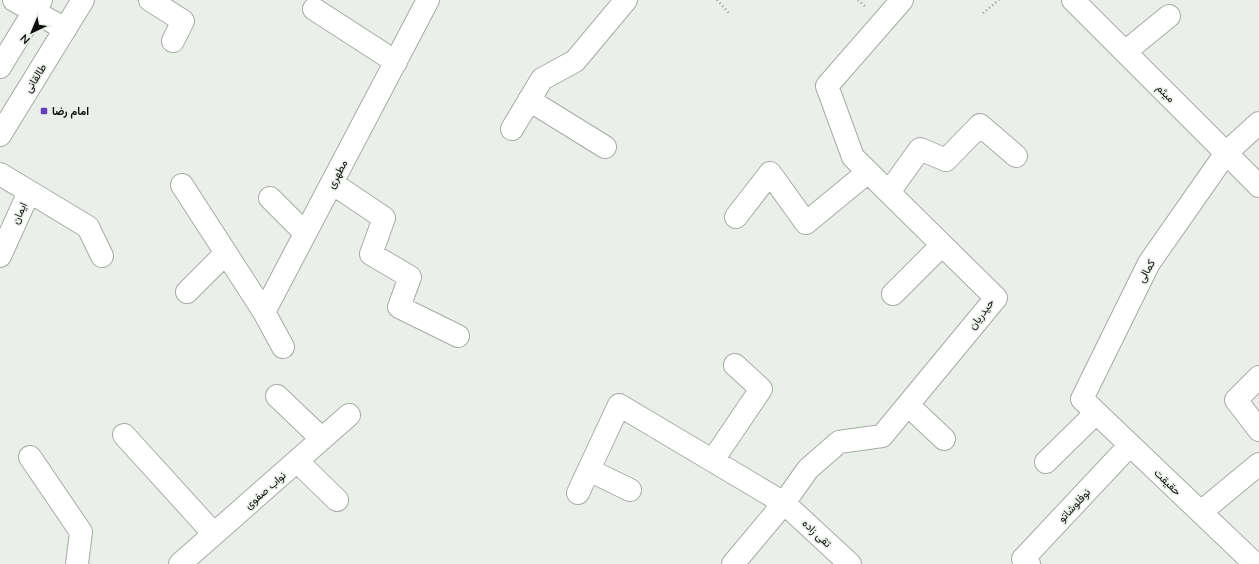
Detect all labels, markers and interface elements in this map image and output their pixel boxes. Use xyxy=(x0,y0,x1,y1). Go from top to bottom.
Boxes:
north arrow xyxy=(12,12,52,52)
text: N xyxy=(17,31,33,47)
street label: طالقانی xyxy=(21,61,49,95)
street label: میثم xyxy=(1153,81,1178,106)
place label: امام رضا xyxy=(52,104,89,119)
marker: امام رضا xyxy=(39,106,49,116)
street label: مطهری xyxy=(324,157,350,191)
street label: ایمان xyxy=(8,200,30,226)
street label: کمالی xyxy=(1134,257,1158,285)
street label: حیدریان xyxy=(965,296,997,332)
street label: حقیقت xyxy=(1151,466,1185,498)
street label: نواب صفوی xyxy=(241,468,289,512)
street label: نوفلوشاتو xyxy=(1055,485,1093,525)
street label: تقی زاده xyxy=(799,516,835,550)

